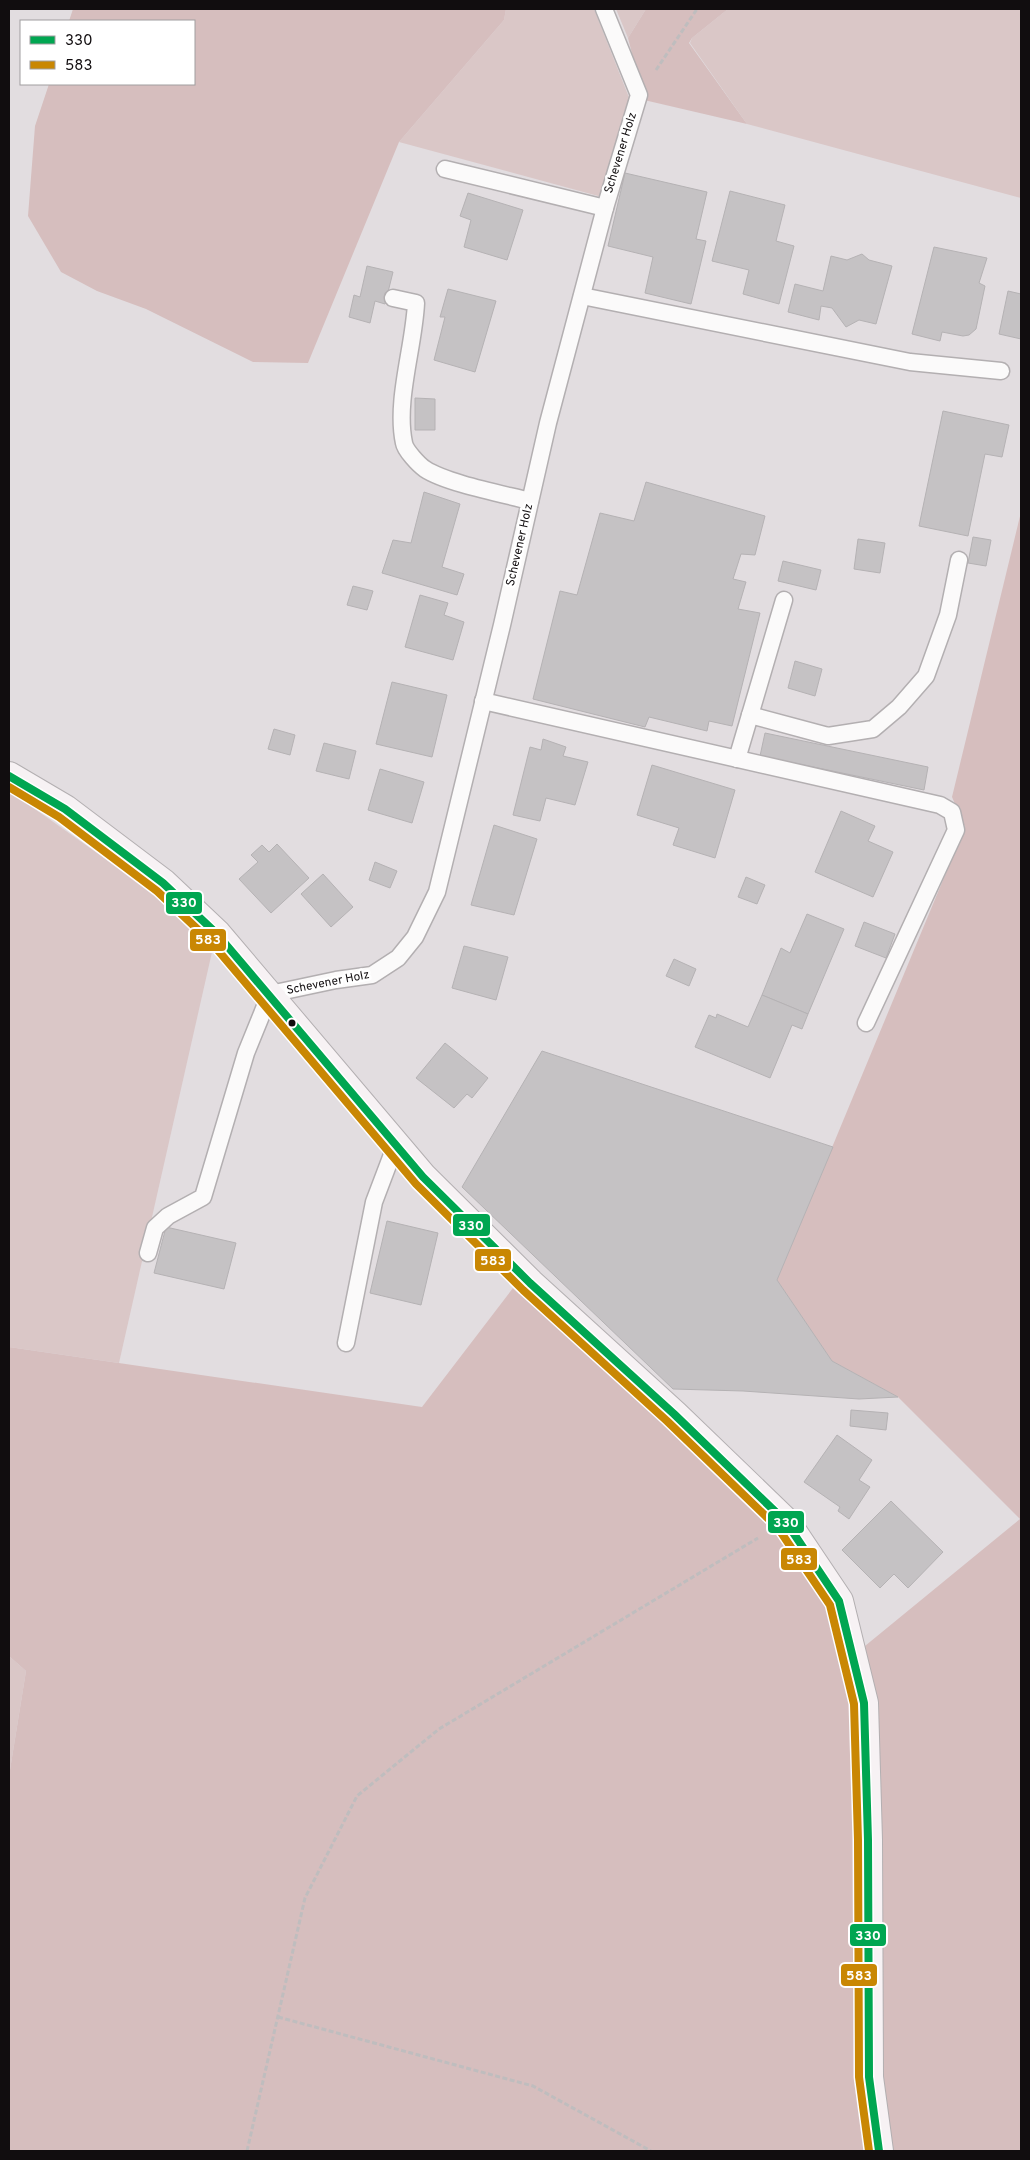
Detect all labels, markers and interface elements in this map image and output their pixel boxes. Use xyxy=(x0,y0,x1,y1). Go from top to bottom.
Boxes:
legend xyxy=(20,20,195,85)
text: 330 xyxy=(65,32,93,51)
text: 583 xyxy=(65,57,93,76)
street label: Schevener Holz xyxy=(601,110,641,196)
street label: Schevener Holz xyxy=(503,502,537,588)
line badge: 330 xyxy=(165,891,203,915)
text: 330 xyxy=(171,895,197,912)
line badge: 583 xyxy=(189,928,227,952)
text: 583 xyxy=(195,932,221,949)
street label: Schevener Holz xyxy=(285,967,371,999)
unlabelled marker xyxy=(287,1018,297,1028)
line badge: 330 xyxy=(452,1213,491,1237)
text: 330 xyxy=(458,1218,484,1235)
line badge: 583 xyxy=(474,1248,512,1272)
text: 583 xyxy=(480,1253,506,1270)
line badge: 330 xyxy=(767,1510,805,1534)
text: 330 xyxy=(773,1515,799,1532)
line badge: 583 xyxy=(780,1547,818,1571)
text: 583 xyxy=(786,1552,812,1569)
line badge: 330 xyxy=(849,1923,887,1947)
text: 330 xyxy=(855,1928,881,1945)
line badge: 583 xyxy=(840,1963,878,1987)
text: 583 xyxy=(846,1968,872,1985)

